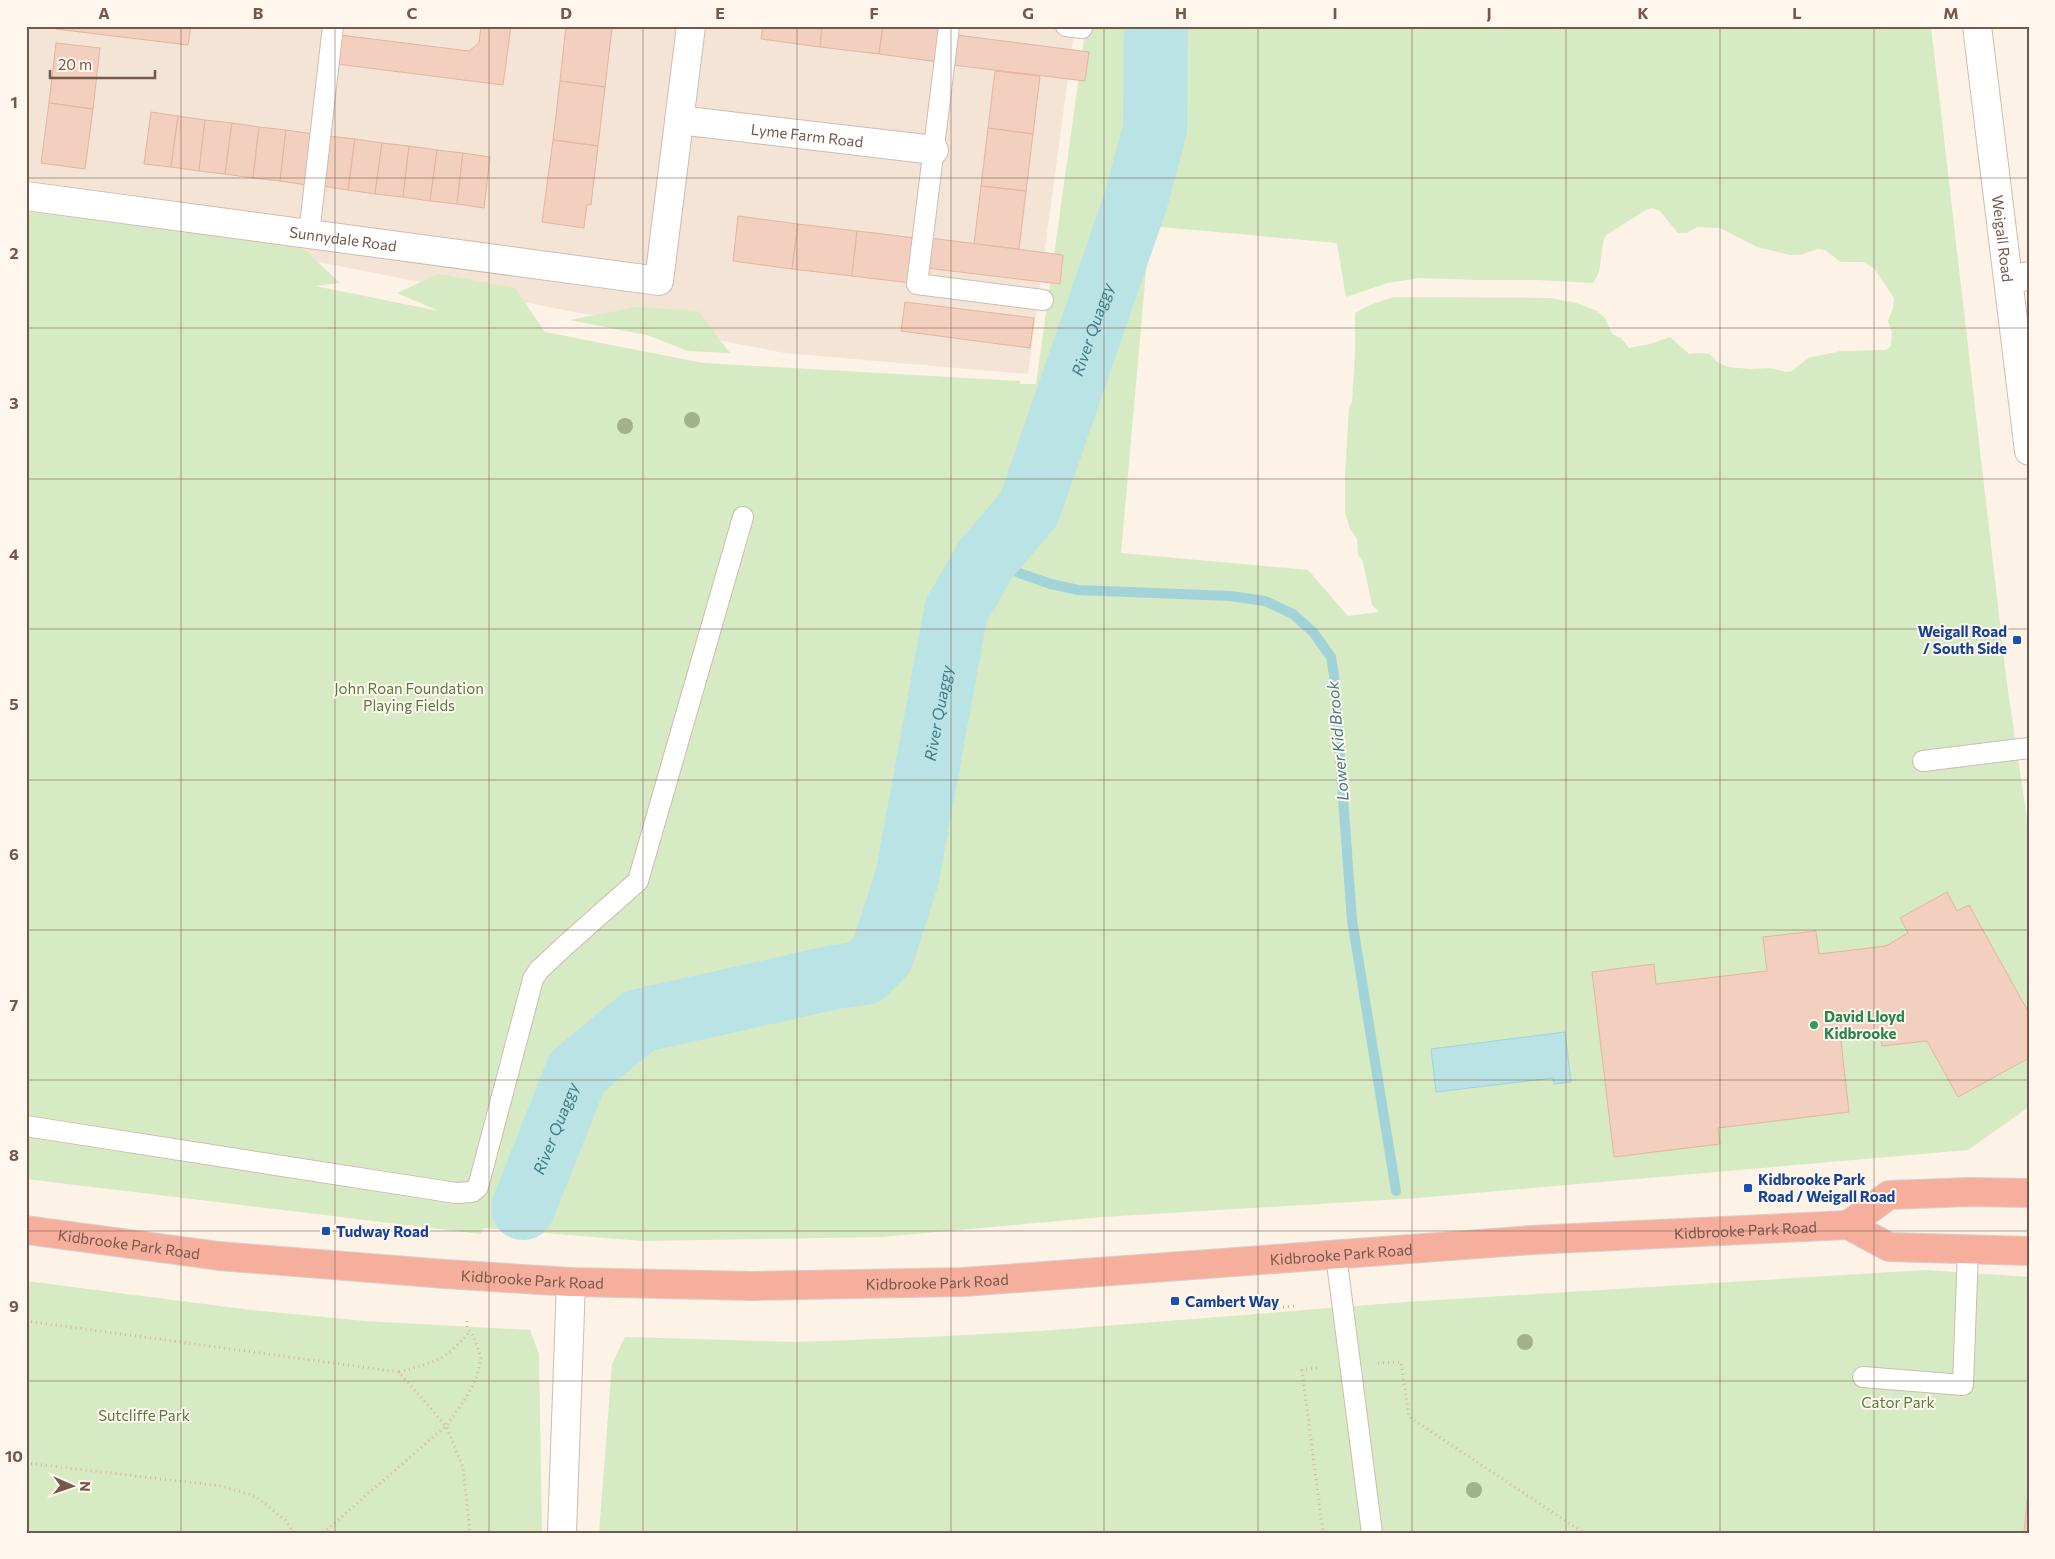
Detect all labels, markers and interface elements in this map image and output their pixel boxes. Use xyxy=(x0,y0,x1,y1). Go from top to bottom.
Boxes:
text: A xyxy=(98,3,110,22)
text: B xyxy=(253,3,264,22)
text: C xyxy=(407,3,418,22)
text: D xyxy=(560,3,572,22)
text: E xyxy=(715,3,725,22)
text: F xyxy=(869,3,879,22)
text: G xyxy=(1022,3,1034,22)
text: H xyxy=(1175,3,1187,22)
text: I xyxy=(1332,3,1338,22)
text: J xyxy=(1486,3,1492,22)
text: K xyxy=(1637,3,1649,22)
text: L xyxy=(1792,3,1802,22)
text: M xyxy=(1943,3,1959,22)
scale bar xyxy=(50,48,155,80)
text: 20 m xyxy=(58,55,92,73)
text: 1 xyxy=(10,92,18,111)
street label: Lyme Farm Road xyxy=(750,120,864,151)
street label: Weigall Road xyxy=(1989,194,2017,283)
street label: Sunnydale Road xyxy=(288,222,398,255)
text: 2 xyxy=(9,243,19,262)
water label: River Quaggy xyxy=(1066,280,1116,378)
text: 3 xyxy=(9,393,19,412)
text: 4 xyxy=(9,544,19,563)
place label: Weigall Road / South Side xyxy=(1918,622,2007,657)
marker: Weigall Road / South Side xyxy=(2011,634,2023,646)
water label: River Quaggy xyxy=(919,663,956,762)
park label: John Roan Foundation Playing Fields xyxy=(334,679,484,714)
water label: Lower Kid Brook xyxy=(1322,680,1352,802)
text: 5 xyxy=(9,694,19,713)
text: 6 xyxy=(9,844,19,863)
text: 7 xyxy=(10,995,19,1014)
place label: David Lloyd Kidbrooke xyxy=(1824,1007,1905,1042)
marker: David Lloyd Kidbrooke xyxy=(1808,1019,1820,1031)
water label: River Quaggy xyxy=(528,1079,582,1177)
text: 8 xyxy=(9,1145,19,1164)
place label: Kidbrooke Park Road / Weigall Road xyxy=(1758,1170,1895,1205)
marker: Kidbrooke Park Road / Weigall Road xyxy=(1742,1182,1754,1194)
street label: Kidbrooke Park Road xyxy=(1674,1217,1817,1242)
place label: Tudway Road xyxy=(336,1222,429,1240)
street label: Kidbrooke Park Road xyxy=(57,1225,201,1262)
marker: Tudway Road xyxy=(320,1225,332,1237)
street label: Kidbrooke Park Road xyxy=(1269,1240,1413,1268)
street label: Kidbrooke Park Road xyxy=(460,1266,604,1292)
street label: Kidbrooke Park Road xyxy=(865,1270,1009,1293)
place label: Cambert Way xyxy=(1185,1292,1280,1310)
marker: Cambert Way xyxy=(1169,1295,1181,1307)
text: 9 xyxy=(9,1296,19,1315)
park label: Cator Park xyxy=(1861,1393,1935,1411)
park label: Sutcliffe Park xyxy=(98,1406,190,1424)
text: 10 xyxy=(5,1446,23,1465)
north arrow xyxy=(48,1462,98,1512)
text: N xyxy=(77,1481,94,1492)

